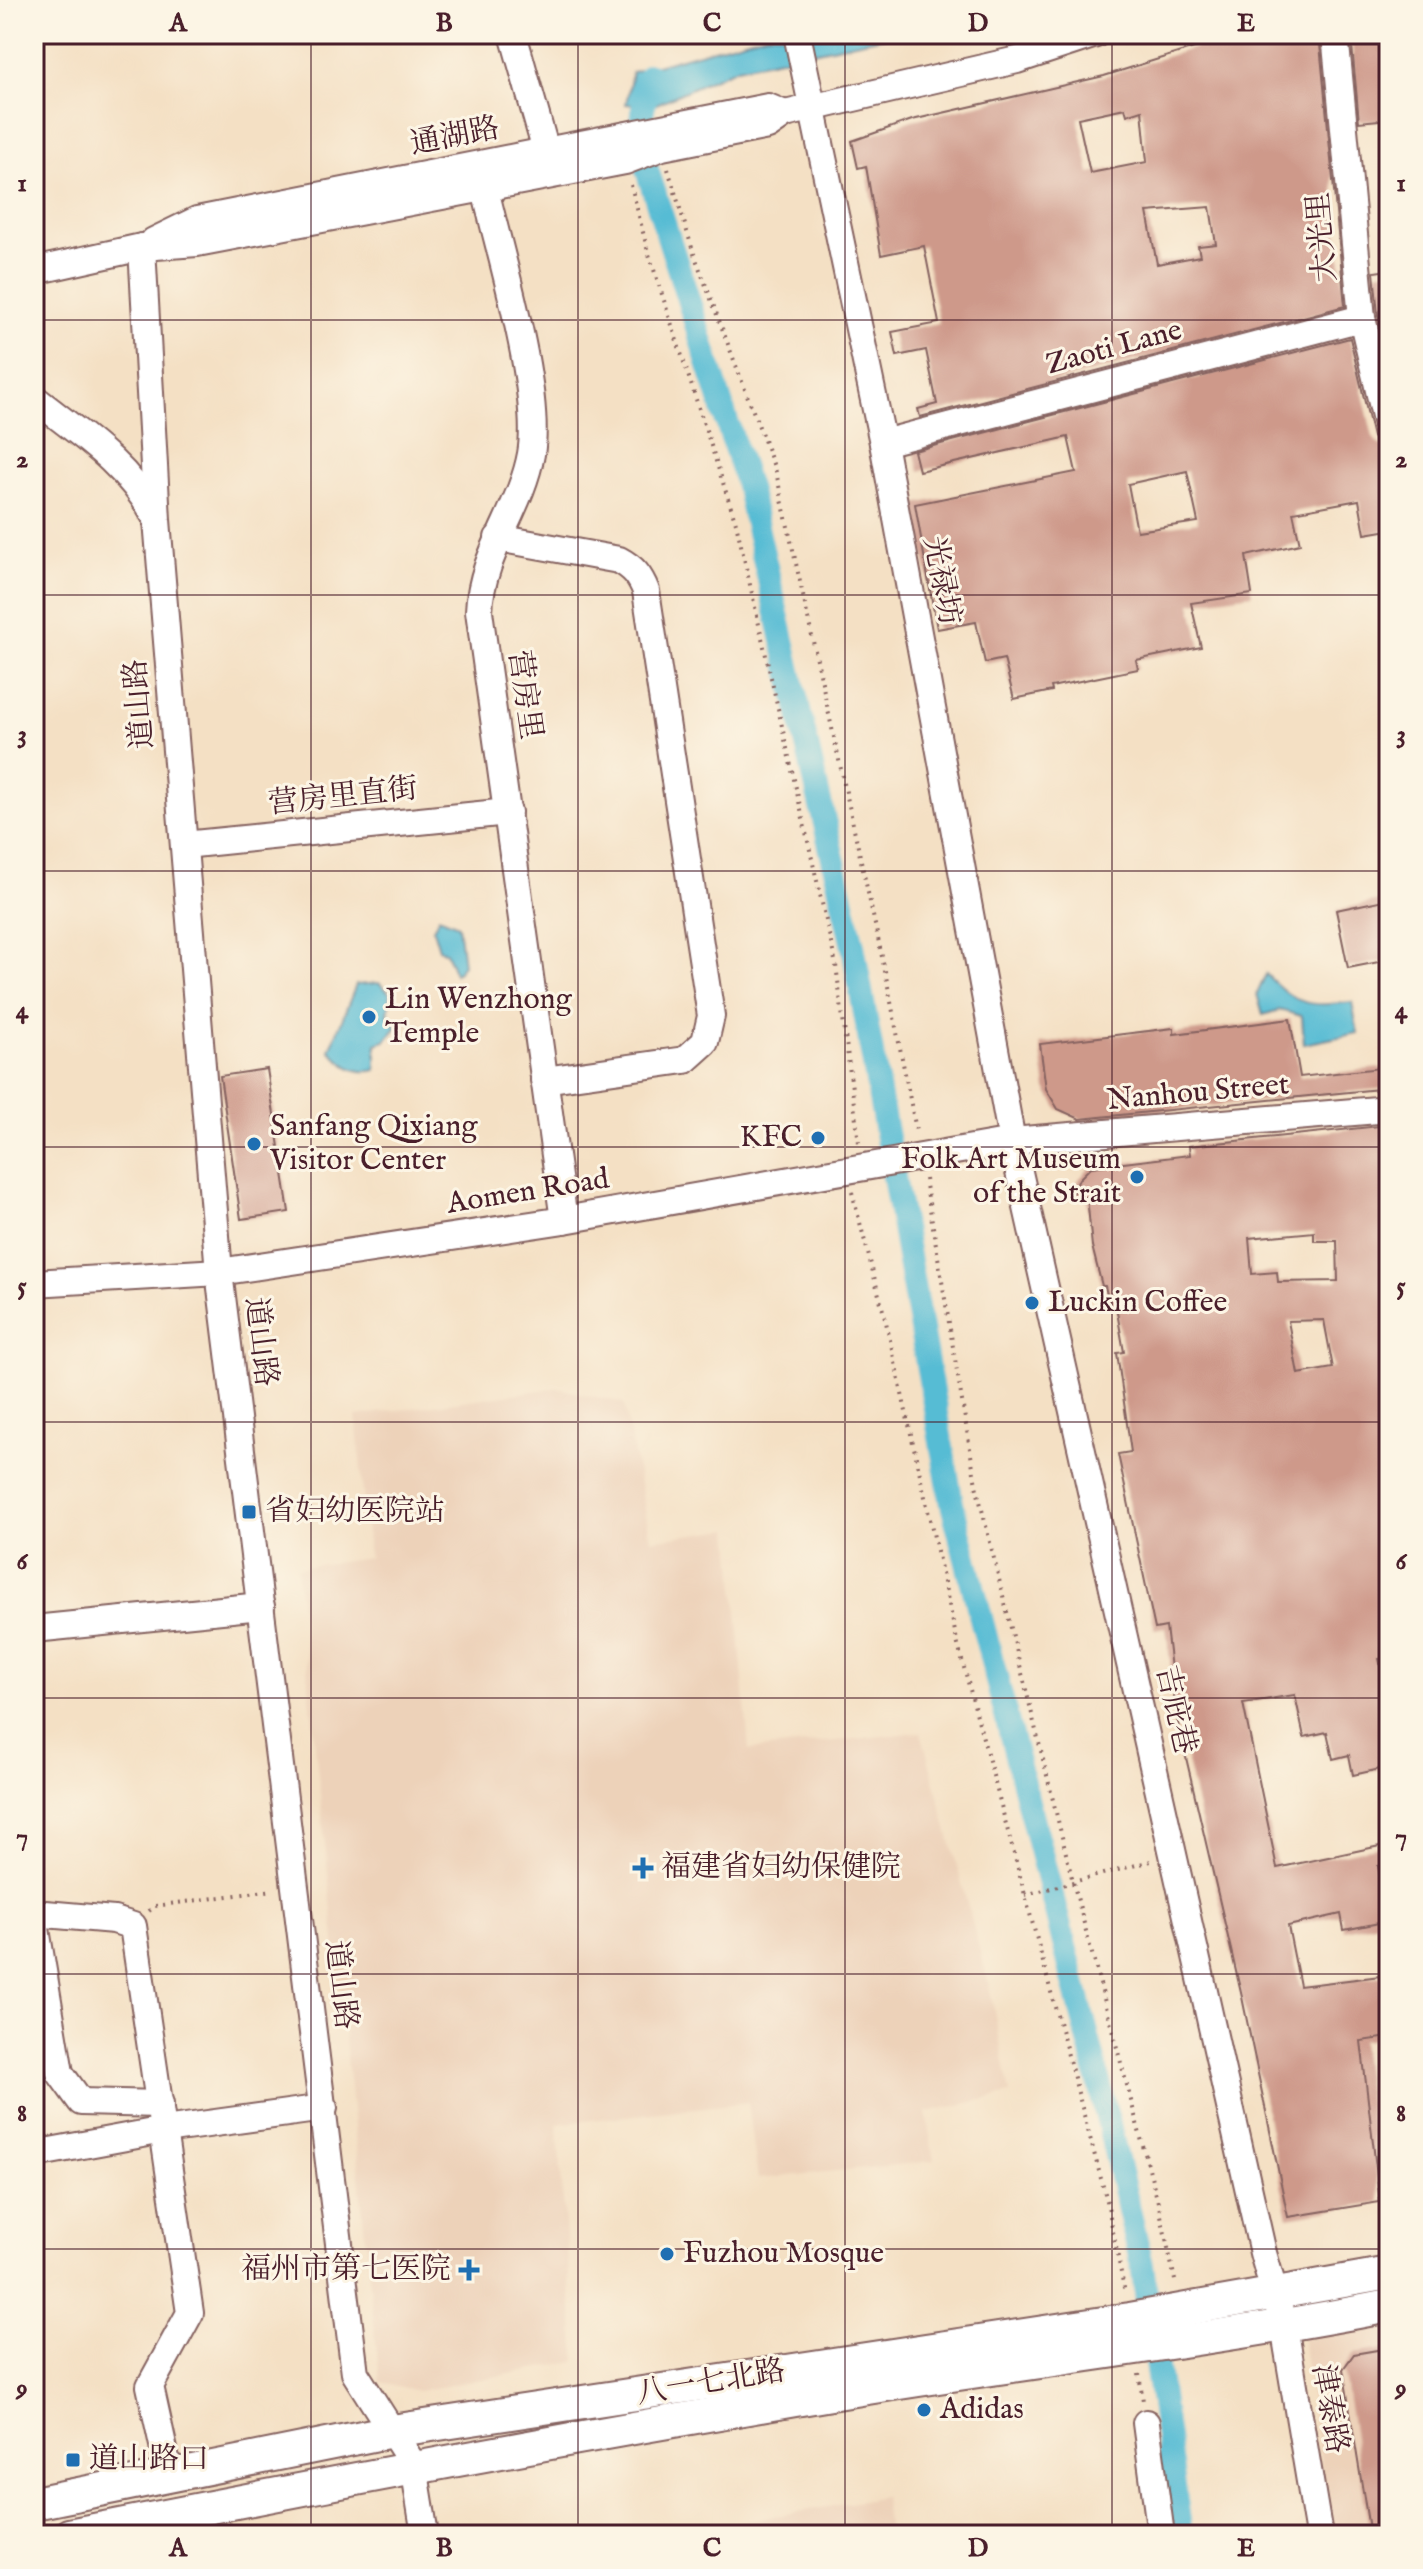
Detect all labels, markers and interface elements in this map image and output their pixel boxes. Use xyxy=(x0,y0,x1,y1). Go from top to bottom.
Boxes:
text: A xyxy=(168,7,188,40)
text: B xyxy=(435,7,453,40)
text: C xyxy=(703,7,722,40)
text: D xyxy=(968,7,989,40)
text: E xyxy=(1237,7,1255,40)
street label: 通湖路 xyxy=(407,110,503,164)
text: 1 xyxy=(17,167,27,200)
text: 1 xyxy=(1396,167,1406,200)
street label: 大光里 xyxy=(1300,191,1346,283)
street label: Zaoti Lane xyxy=(1042,312,1186,384)
text: 2 xyxy=(16,443,28,476)
text: 2 xyxy=(1395,443,1407,476)
street label: 光禄坊 xyxy=(914,533,968,629)
street label: 营房里 xyxy=(499,648,549,742)
street label: 道山路 xyxy=(117,658,163,750)
text: 3 xyxy=(17,718,27,751)
text: 3 xyxy=(1396,718,1406,751)
street label: 营房里直街 xyxy=(266,770,420,824)
place label: Lin Wenzhong Temple xyxy=(385,981,573,1053)
text: 4 xyxy=(16,994,30,1027)
text: 4 xyxy=(1395,994,1409,1027)
marker: Lin Wenzhong Temple xyxy=(360,1008,378,1026)
street label: Nanhou Street xyxy=(1105,1066,1291,1120)
place label: Sanfang Qixiang Visitor Center xyxy=(269,1108,478,1180)
place label: KFC xyxy=(740,1119,802,1157)
marker: KFC xyxy=(809,1129,827,1147)
marker: Sanfang Qixiang Visitor Center xyxy=(245,1135,263,1153)
place label: Folk Art Museum of the Strait xyxy=(901,1141,1121,1213)
street label: Aomen Road xyxy=(443,1160,613,1224)
marker: Folk Art Museum of the Strait xyxy=(1128,1168,1146,1186)
text: 5 xyxy=(17,1270,27,1303)
text: 5 xyxy=(1396,1270,1406,1303)
place label: Luckin Coffee xyxy=(1048,1284,1227,1322)
marker: Luckin Coffee xyxy=(1023,1294,1041,1312)
street label: 道山路 xyxy=(236,1295,284,1389)
place label: 省妇幼医院站 xyxy=(265,1493,445,1531)
marker: 省妇幼医院站 xyxy=(240,1503,258,1521)
text: 6 xyxy=(17,1545,29,1578)
text: 6 xyxy=(1396,1545,1408,1578)
street label: 吉庇巷 xyxy=(1146,1662,1204,1758)
text: 7 xyxy=(16,1821,28,1854)
text: 7 xyxy=(1395,1821,1407,1854)
place label: 福建省妇幼保健院 xyxy=(661,1849,901,1887)
marker: 福建省妇幼保健院 xyxy=(632,1857,654,1879)
street label: 道山路 xyxy=(316,1938,364,2032)
text: 8 xyxy=(17,2097,27,2130)
text: 8 xyxy=(1396,2097,1406,2130)
place label: Fuzhou Mosque xyxy=(683,2235,884,2273)
marker: Fuzhou Mosque xyxy=(658,2245,676,2263)
place label: 福州市第七医院 xyxy=(241,2251,451,2289)
marker: 福州市第七医院 xyxy=(458,2259,480,2281)
street label: 八一七北路 xyxy=(634,2353,788,2413)
street label: 津泰路 xyxy=(1302,2361,1356,2457)
text: 9 xyxy=(15,2372,28,2405)
text: 9 xyxy=(1394,2372,1407,2405)
place label: Adidas xyxy=(939,2391,1024,2429)
marker: Adidas xyxy=(915,2401,933,2419)
place label: 道山路口 xyxy=(89,2441,209,2479)
marker: 道山路口 xyxy=(64,2451,82,2469)
text: A xyxy=(168,2532,188,2565)
text: B xyxy=(435,2532,453,2565)
text: C xyxy=(703,2532,722,2565)
text: D xyxy=(968,2532,989,2565)
text: E xyxy=(1237,2532,1255,2565)

